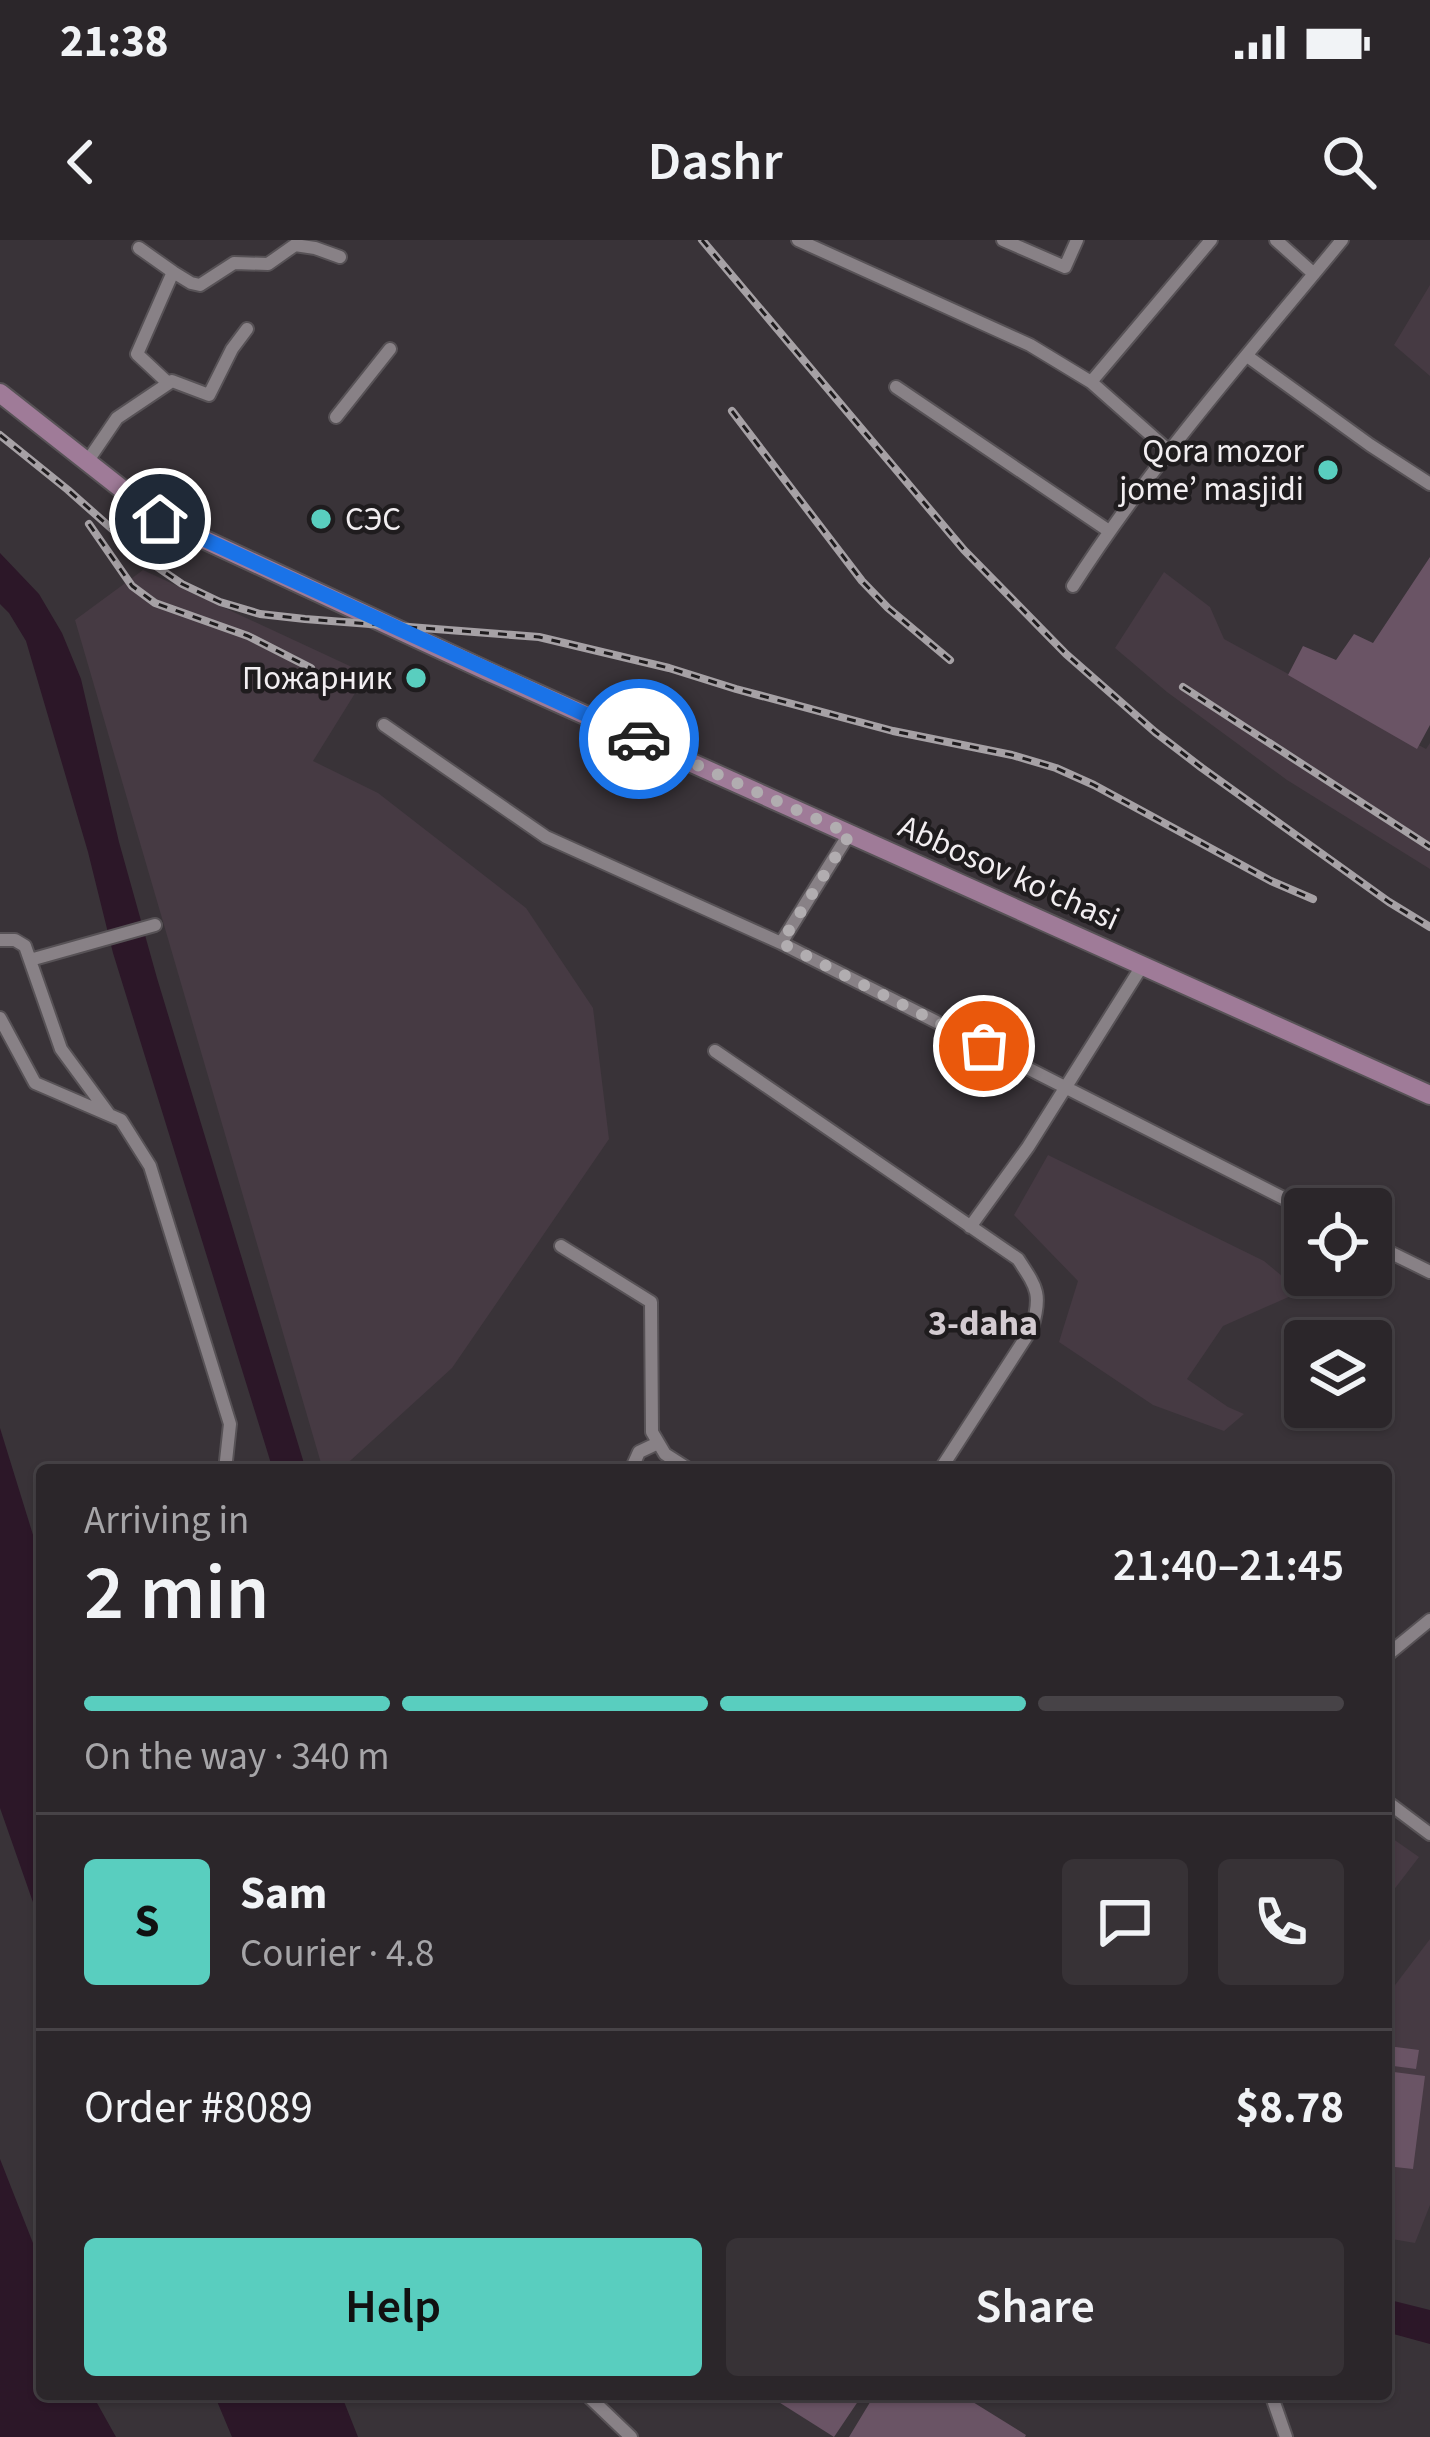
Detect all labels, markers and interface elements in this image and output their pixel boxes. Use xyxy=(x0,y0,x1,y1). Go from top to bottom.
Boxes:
text: 21:38 xyxy=(60,10,169,74)
text: Dashr xyxy=(647,124,783,201)
icon: back xyxy=(48,129,114,195)
icon: search xyxy=(1316,129,1382,195)
place label: Qora mozor jome’ masjidi xyxy=(1117,428,1305,513)
marker: Qora mozor jome’ masjidi xyxy=(1315,457,1341,483)
pin xyxy=(109,468,211,570)
icon: home xyxy=(127,486,193,552)
place label: СЭС xyxy=(345,496,401,543)
marker: СЭС xyxy=(308,506,334,532)
place label: Пожарник xyxy=(242,655,393,702)
marker: Пожарник xyxy=(403,665,429,691)
courier xyxy=(579,679,699,799)
icon: car xyxy=(606,706,672,772)
street label: Abbosov ko'chasi xyxy=(891,803,1127,943)
pin xyxy=(933,995,1035,1097)
icon: bag xyxy=(951,1013,1017,1079)
map controls xyxy=(1284,1188,1392,1428)
button: locate xyxy=(1284,1188,1392,1296)
district label: 3-daha xyxy=(928,1298,1038,1349)
button: layers xyxy=(1284,1320,1392,1428)
text: Arriving in xyxy=(84,1493,249,1549)
text: 21:40–21:45 xyxy=(1113,1534,1344,1598)
text: 2 min xyxy=(84,1538,269,1649)
text: On the way · 340 m xyxy=(84,1729,390,1785)
button: chat xyxy=(1062,1859,1188,1985)
button: phone xyxy=(1218,1859,1344,1985)
text: Sam xyxy=(240,1862,327,1926)
text: S xyxy=(134,1890,160,1954)
text: Courier · 4.8 xyxy=(240,1926,434,1982)
text: Order #8089 xyxy=(84,2076,313,2140)
text: $8.78 xyxy=(1235,2076,1344,2140)
button: Help xyxy=(84,2238,702,2376)
button: Share xyxy=(726,2238,1344,2376)

